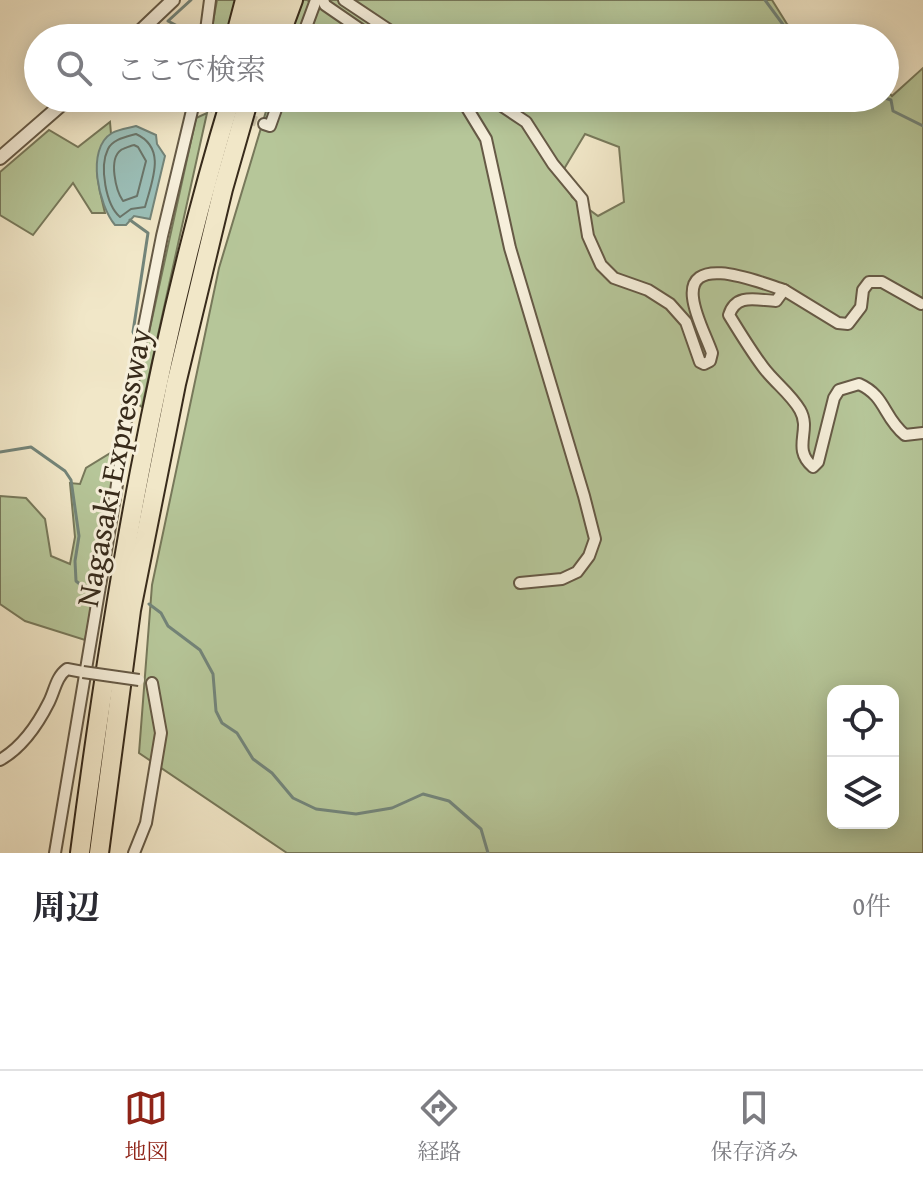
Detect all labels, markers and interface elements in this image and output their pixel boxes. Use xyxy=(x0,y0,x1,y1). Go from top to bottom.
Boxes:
search box xyxy=(24,24,899,112)
icon: search xyxy=(52,46,96,90)
text: ここで検索 xyxy=(116,47,266,91)
street label: Nagasaki Expressway xyxy=(63,323,163,611)
map controls xyxy=(827,685,899,829)
button: locate xyxy=(827,685,899,757)
button: layers xyxy=(827,757,899,829)
text: 周辺 xyxy=(32,882,100,931)
text: 0件 xyxy=(852,886,891,925)
tab: 地図 xyxy=(124,1086,169,1167)
tab: 経路 xyxy=(417,1086,462,1167)
tab: 保存済み xyxy=(710,1086,799,1167)

